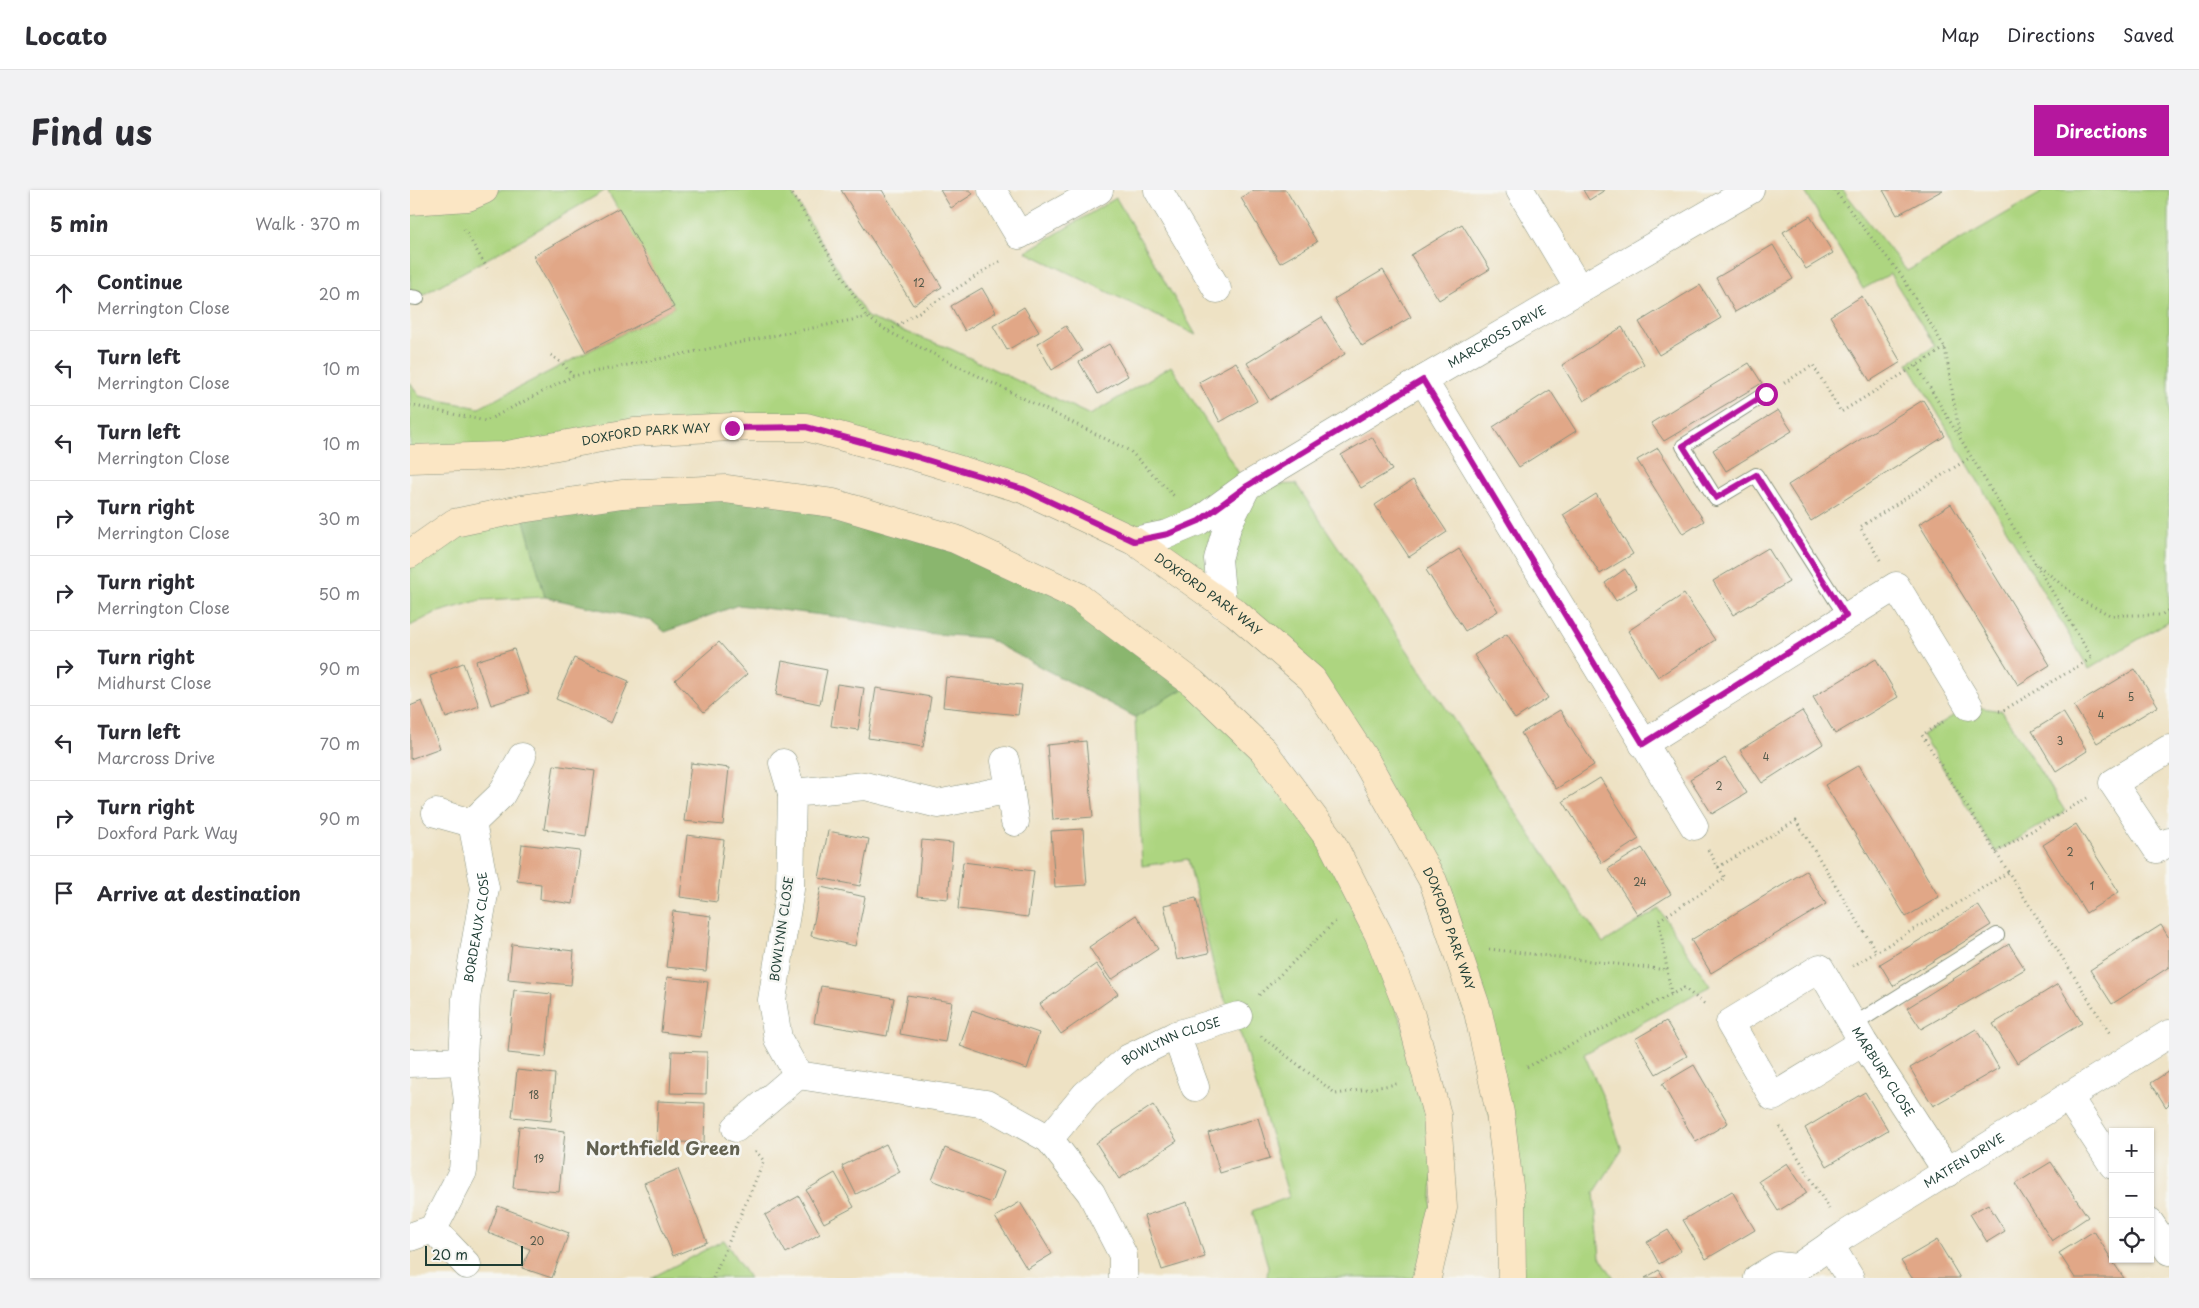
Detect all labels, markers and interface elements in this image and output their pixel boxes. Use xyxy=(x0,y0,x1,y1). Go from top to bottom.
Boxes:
text: Locato xyxy=(25,17,107,53)
text: Map xyxy=(1941,21,1979,48)
text: Directions xyxy=(2007,21,2095,48)
text: Saved xyxy=(2123,21,2174,48)
text: Find us xyxy=(30,104,152,157)
button: Directions xyxy=(2034,105,2169,156)
text: 5 min xyxy=(50,207,108,239)
text: Walk · 370 m xyxy=(255,211,360,235)
text: Continue xyxy=(97,267,183,295)
house number: 12 xyxy=(913,275,925,290)
icon: ahead xyxy=(50,279,78,307)
text: 20 m xyxy=(319,281,360,305)
text: Merrington Close xyxy=(97,295,230,319)
street label: MARCROSS DRIVE xyxy=(1444,300,1549,372)
text: Turn left xyxy=(97,342,181,370)
icon: left xyxy=(50,354,78,382)
text: 10 m xyxy=(323,356,360,380)
text: Merrington Close xyxy=(97,370,230,394)
route start xyxy=(1755,383,1778,406)
text: Turn left xyxy=(97,417,181,445)
route end xyxy=(721,417,744,440)
street label: DOXFORD PARK WAY xyxy=(580,418,711,449)
icon: left xyxy=(50,429,78,457)
text: 10 m xyxy=(323,431,360,455)
text: Merrington Close xyxy=(97,445,230,469)
text: Turn right xyxy=(97,492,195,520)
icon: right xyxy=(50,504,78,532)
text: 30 m xyxy=(318,506,360,530)
text: Merrington Close xyxy=(97,520,230,544)
street label: DOXFORD PARK WAY xyxy=(1151,548,1266,640)
text: Turn right xyxy=(97,567,195,595)
icon: right xyxy=(50,579,78,607)
text: 50 m xyxy=(319,581,360,605)
text: Merrington Close xyxy=(97,595,230,619)
text: Turn right xyxy=(97,642,195,670)
icon: right xyxy=(50,654,78,682)
text: 90 m xyxy=(319,656,360,680)
text: Midhurst Close xyxy=(97,670,211,694)
house number: 5 xyxy=(2128,689,2134,704)
house number: 4 xyxy=(2098,707,2105,722)
text: Turn left xyxy=(97,717,181,745)
icon: left xyxy=(50,729,78,757)
text: 70 m xyxy=(320,731,360,755)
house number: 3 xyxy=(2057,733,2063,748)
text: Marcross Drive xyxy=(97,745,215,769)
house number: 4 xyxy=(1763,749,1770,764)
house number: 2 xyxy=(1715,778,1723,793)
text: Turn right xyxy=(97,792,195,820)
icon: right xyxy=(50,804,78,832)
text: 90 m xyxy=(319,806,360,830)
text: Doxford Park Way xyxy=(97,820,238,844)
house number: 2 xyxy=(2066,844,2074,859)
street label: DOXFORD PARK WAY xyxy=(1419,863,1480,993)
street label: BORDEAUX CLOSE xyxy=(459,870,493,984)
house number: 24 xyxy=(1633,874,1647,889)
street label: BOWLYNN CLOSE xyxy=(765,875,797,982)
house number: 1 xyxy=(2090,878,2094,893)
icon: arrive xyxy=(50,879,78,907)
text: Arrive at destination xyxy=(97,879,301,907)
street label: BOWLYNN CLOSE xyxy=(1117,1012,1223,1069)
street label: MARBURY CLOSE xyxy=(1848,1023,1919,1120)
house number: 18 xyxy=(529,1087,539,1102)
street label: MATFEN DRIVE xyxy=(1920,1128,2007,1192)
map controls xyxy=(2109,1128,2154,1263)
button: + xyxy=(2109,1128,2154,1173)
district label: Northfield Green xyxy=(586,1134,740,1161)
house number: 19 xyxy=(534,1151,544,1166)
button: − xyxy=(2109,1173,2154,1218)
button: locate xyxy=(2109,1218,2154,1263)
house number: 20 xyxy=(530,1233,544,1248)
scale bar xyxy=(425,1243,522,1266)
text: 20 m xyxy=(432,1244,468,1265)

